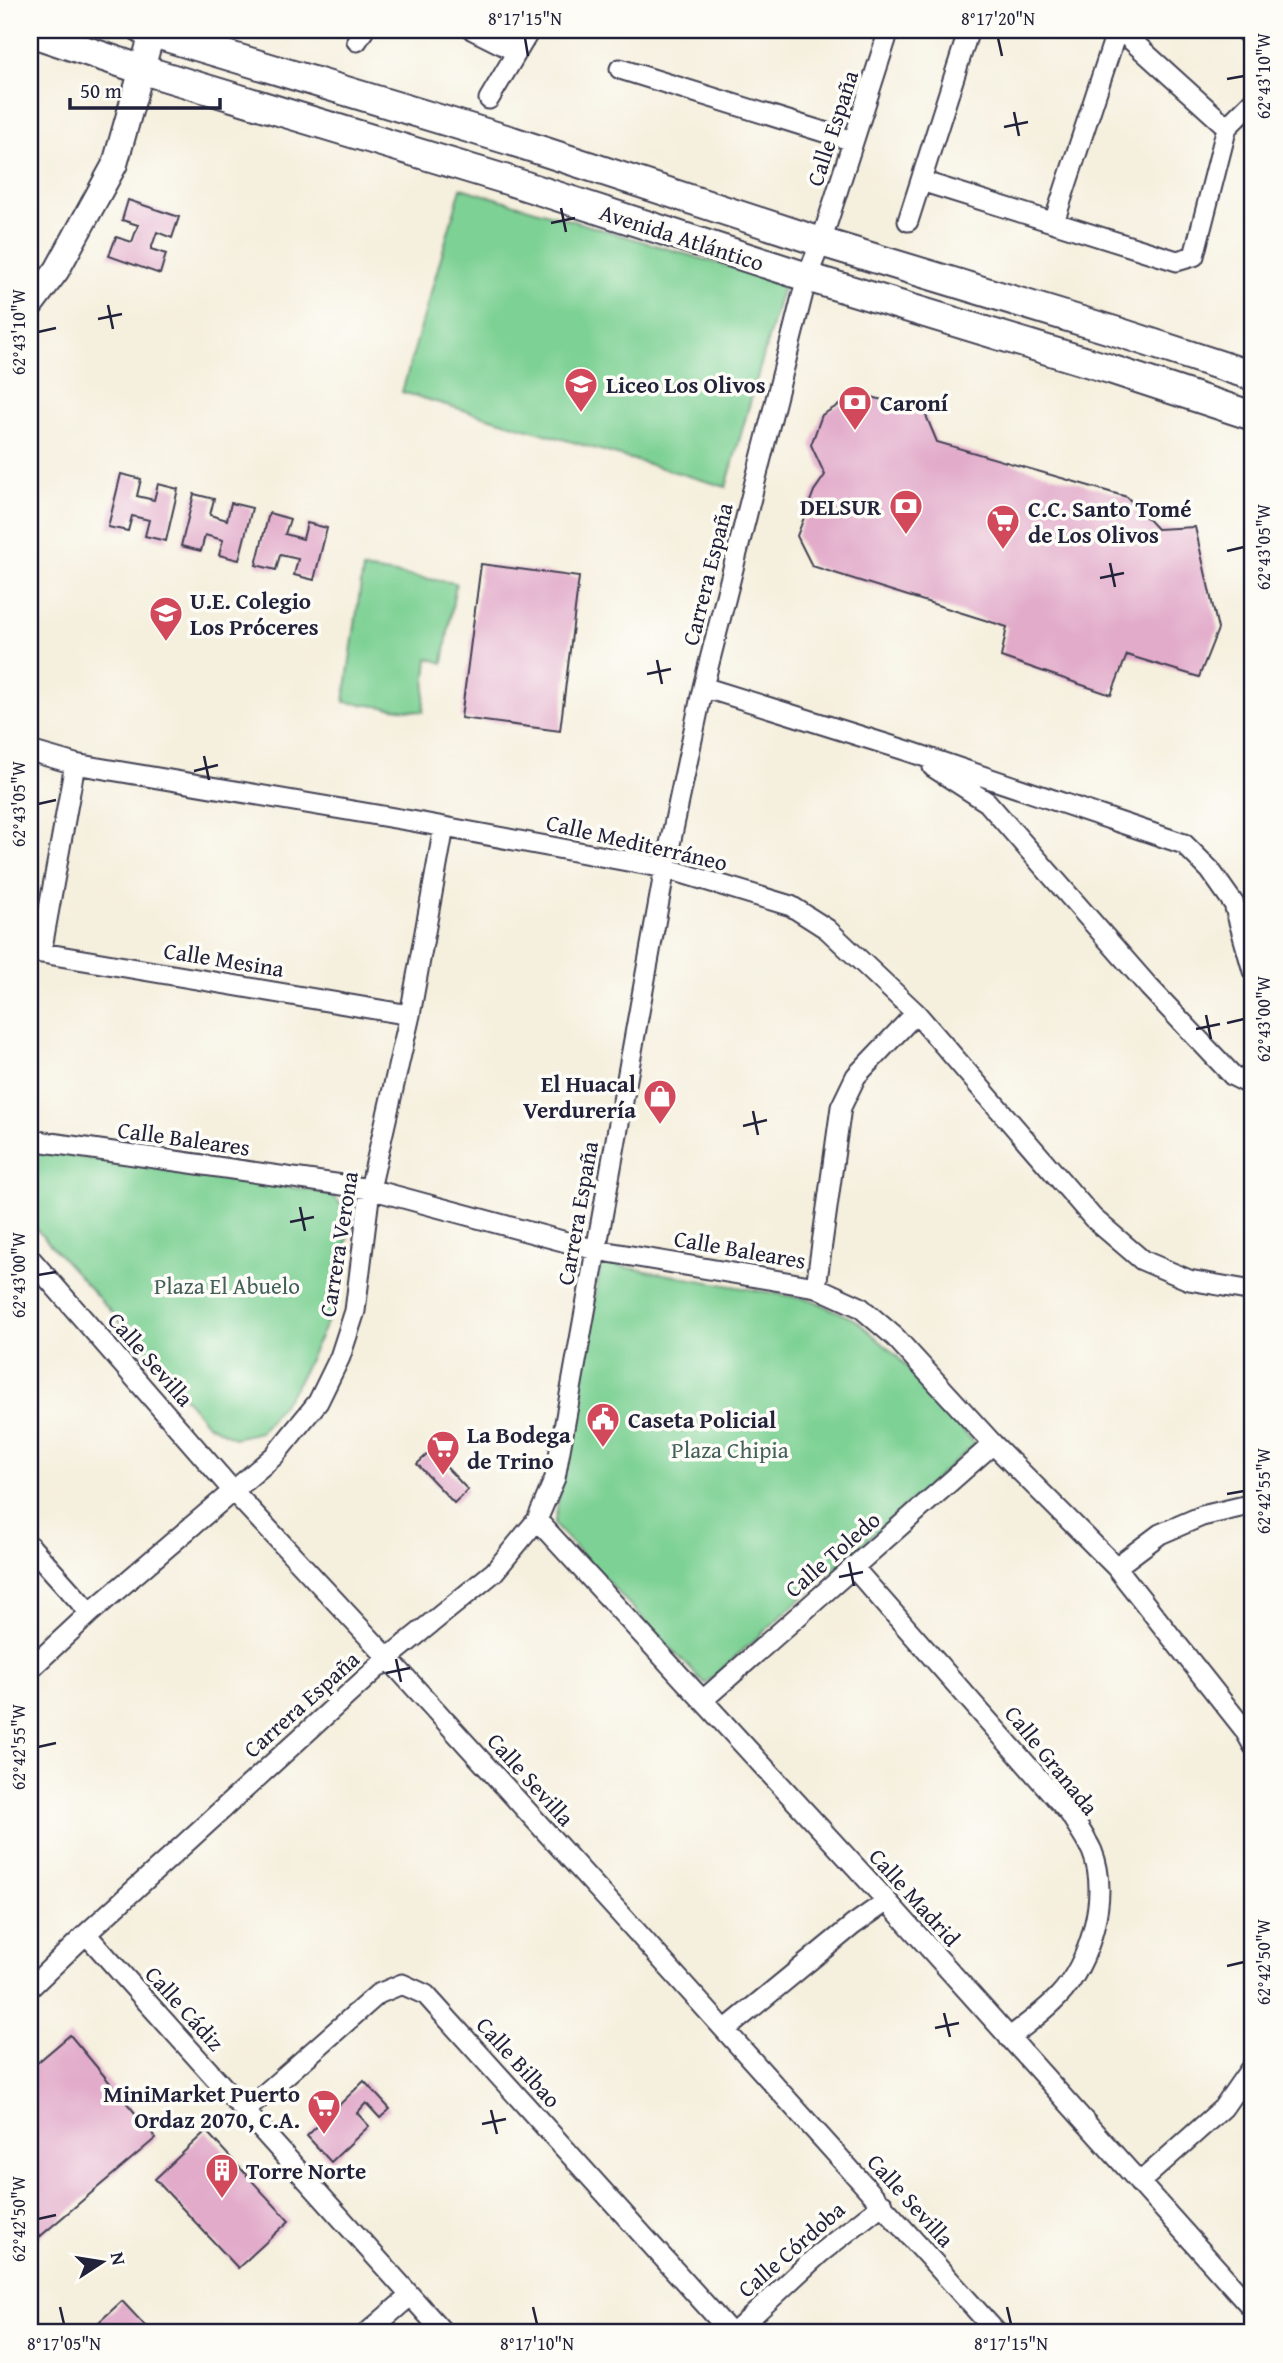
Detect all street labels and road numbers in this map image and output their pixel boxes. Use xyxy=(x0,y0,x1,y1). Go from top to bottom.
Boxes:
street label: Calle España xyxy=(798,66,866,190)
street label: Avenida Atlántico xyxy=(596,195,768,279)
street label: Carrera España xyxy=(673,499,741,649)
street label: Calle Mediterráneo xyxy=(543,805,731,879)
street label: Calle Mesina xyxy=(162,933,287,985)
street label: Calle Baleares xyxy=(116,1112,252,1164)
street label: Carrera España xyxy=(548,1138,606,1288)
street label: Carrera Verona xyxy=(310,1169,366,1319)
street label: Calle Baleares xyxy=(672,1221,808,1277)
street label: Calle Sevilla xyxy=(101,1304,202,1414)
street label: Calle Toledo xyxy=(777,1503,887,1605)
street label: Carrera España xyxy=(236,1643,366,1765)
street label: Calle Granada xyxy=(997,1698,1107,1822)
street label: Calle Sevilla xyxy=(480,1725,582,1833)
street label: Calle Madrid xyxy=(862,1840,969,1954)
street label: Calle Cádiz xyxy=(138,1958,232,2058)
street label: Calle Bilbao xyxy=(469,2009,569,2115)
street label: Calle Sevilla xyxy=(860,2146,962,2254)
street label: Calle Córdoba xyxy=(730,2193,852,2305)

